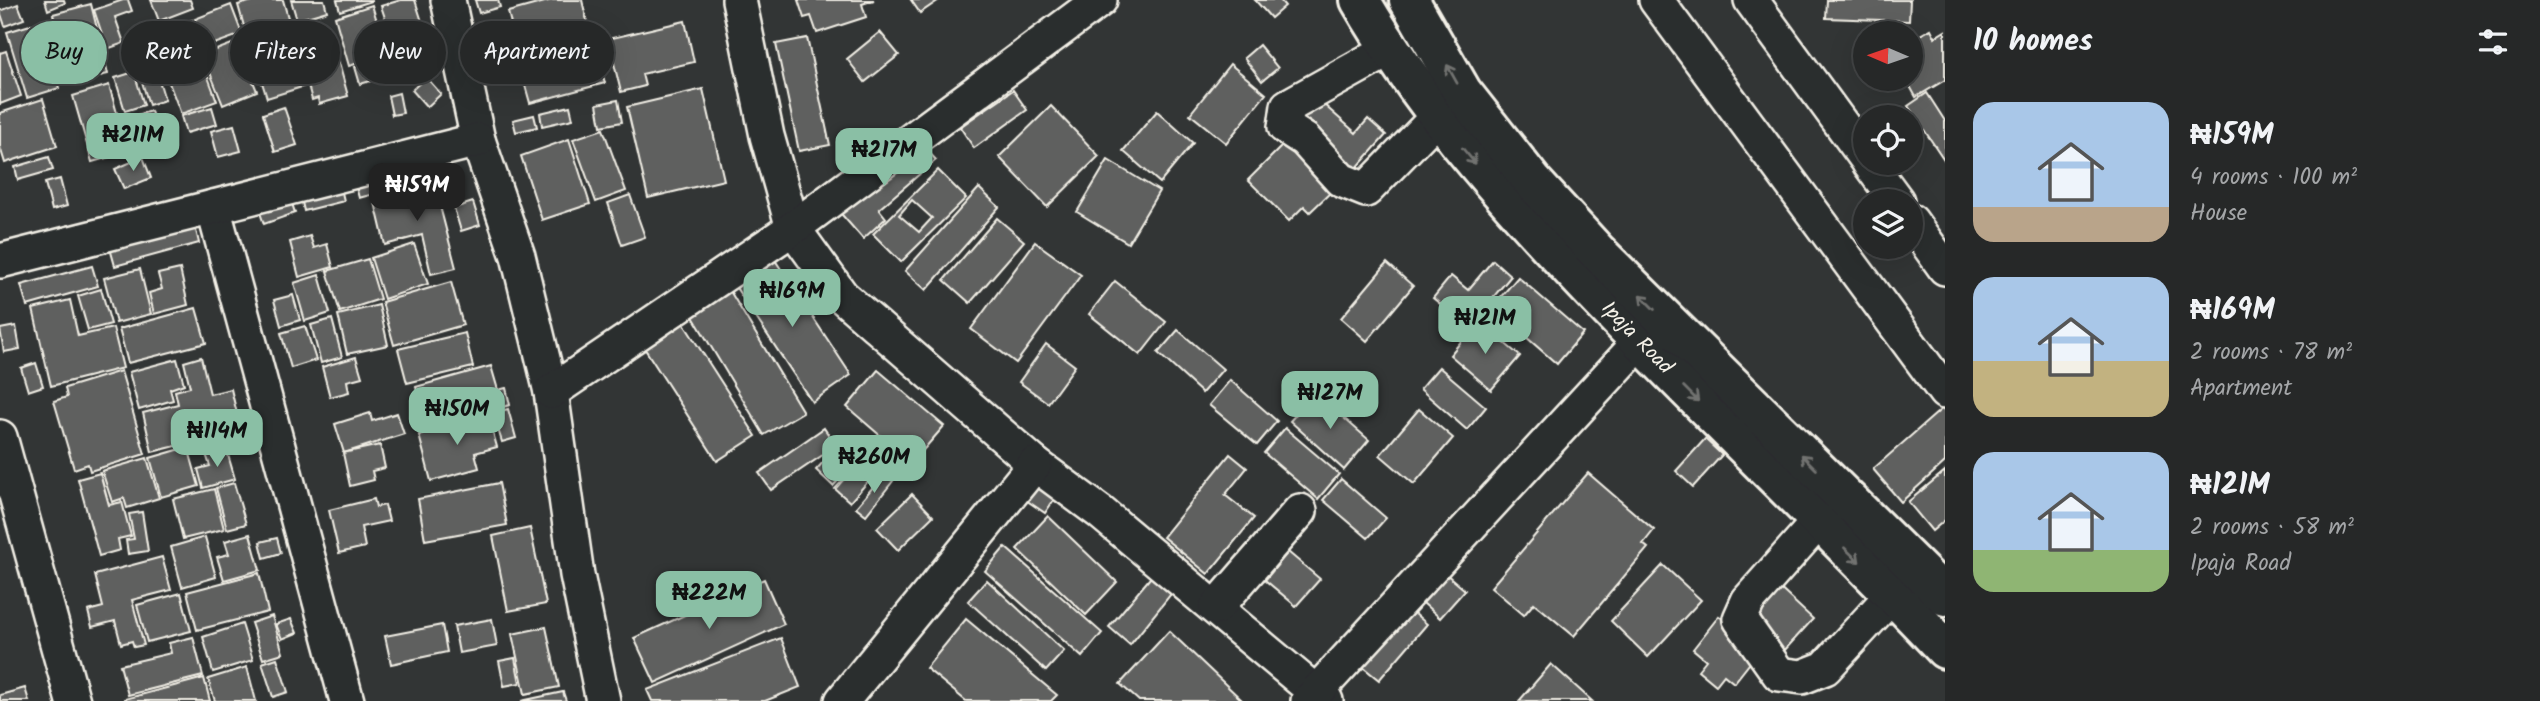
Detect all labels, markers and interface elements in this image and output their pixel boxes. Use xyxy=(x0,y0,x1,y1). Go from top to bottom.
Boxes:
text: 10 homes xyxy=(1973,18,2093,66)
chip: Buy xyxy=(21,21,107,84)
chip: Rent xyxy=(121,21,216,84)
chip: Filters xyxy=(230,21,340,84)
chip: New xyxy=(354,21,446,84)
chip: Apartment xyxy=(460,21,614,84)
north arrow xyxy=(1853,21,1923,91)
map controls xyxy=(1853,21,1923,259)
icon: filters xyxy=(2474,23,2512,61)
one-way arrow xyxy=(1445,64,1458,85)
button: locate xyxy=(1853,105,1923,175)
text: ₦159M xyxy=(2190,112,2274,160)
pin: ₦211M xyxy=(84,114,182,173)
text: ₦211M xyxy=(102,118,164,154)
pin: ₦217M xyxy=(835,128,933,188)
icon: home xyxy=(2029,130,2113,214)
text: ₦217M xyxy=(851,133,917,169)
one-way arrow xyxy=(1461,147,1477,165)
text: 4 rooms · 100 m² xyxy=(2190,160,2357,196)
pin: ₦159M xyxy=(368,164,466,223)
text: ₦159M xyxy=(385,168,449,204)
button: layers xyxy=(1853,189,1923,259)
text: House xyxy=(2190,196,2247,232)
pin: ₦169M xyxy=(743,270,841,329)
text: ₦169M xyxy=(759,274,825,310)
text: ₦169M xyxy=(2190,287,2275,335)
street label: Ipaja Road xyxy=(1593,293,1681,383)
one-way arrow xyxy=(1639,294,1656,311)
pin: ₦121M xyxy=(1436,296,1534,356)
text: ₦121M xyxy=(1454,301,1516,337)
icon: home xyxy=(2029,305,2113,389)
text: 2 rooms · 78 m² xyxy=(2190,335,2352,371)
text: Apartment xyxy=(2190,371,2292,407)
pin: ₦127M xyxy=(1281,372,1379,431)
text: ₦127M xyxy=(1297,376,1363,412)
one-way arrow xyxy=(1682,386,1699,403)
pin: ₦150M xyxy=(408,388,506,447)
text: ₦150M xyxy=(425,392,489,428)
pin: ₦114M xyxy=(168,410,266,469)
text: ₦114M xyxy=(187,414,247,450)
pin: ₦260M xyxy=(825,435,923,495)
text: ₦260M xyxy=(838,440,910,476)
one-way arrow xyxy=(1801,453,1818,470)
text: ₦121M xyxy=(2190,462,2270,510)
icon: home xyxy=(2029,480,2113,564)
text: 2 rooms · 58 m² xyxy=(2190,510,2354,546)
one-way arrow xyxy=(1844,546,1861,563)
text: Ipaja Road xyxy=(2190,546,2291,582)
pin: ₦222M xyxy=(660,572,758,631)
text: ₦222M xyxy=(672,576,746,612)

